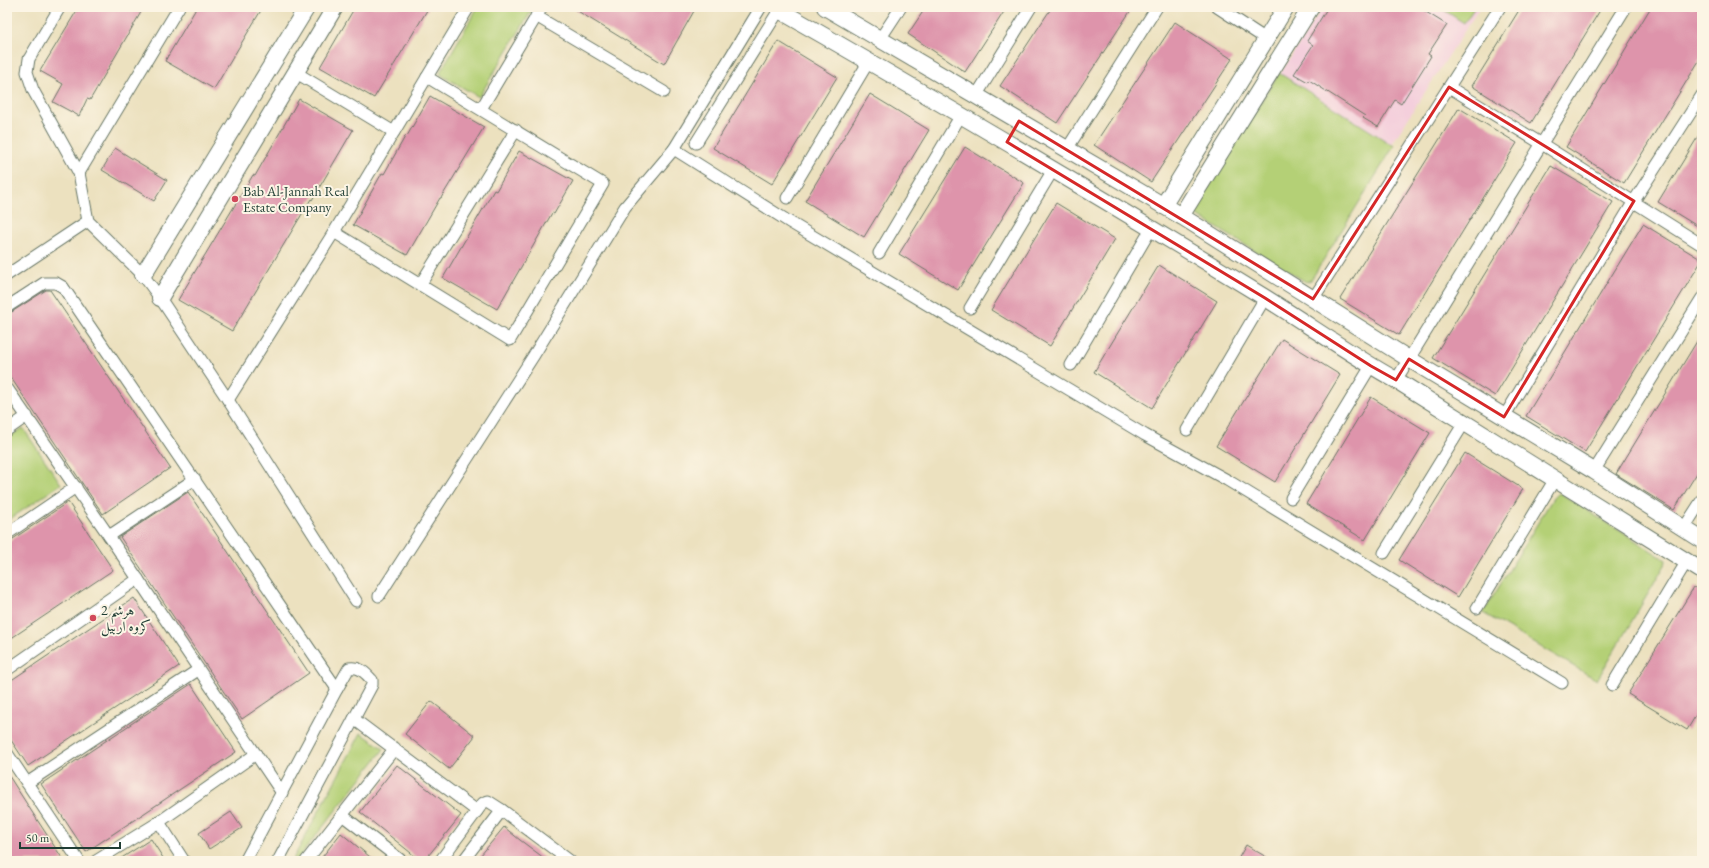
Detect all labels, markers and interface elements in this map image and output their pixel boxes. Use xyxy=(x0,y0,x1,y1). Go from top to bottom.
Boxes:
place label: Bab Al-Jannah Real Estate Company xyxy=(243,182,349,216)
marker: Bab Al-Jannah Real Estate Company xyxy=(230,194,240,204)
place label: هرشم 2 كروه اربيل xyxy=(101,601,151,637)
marker: هرشم 2 كروه اربيل xyxy=(88,613,98,623)
scale bar xyxy=(20,824,120,850)
text: 50 m xyxy=(26,830,50,846)

